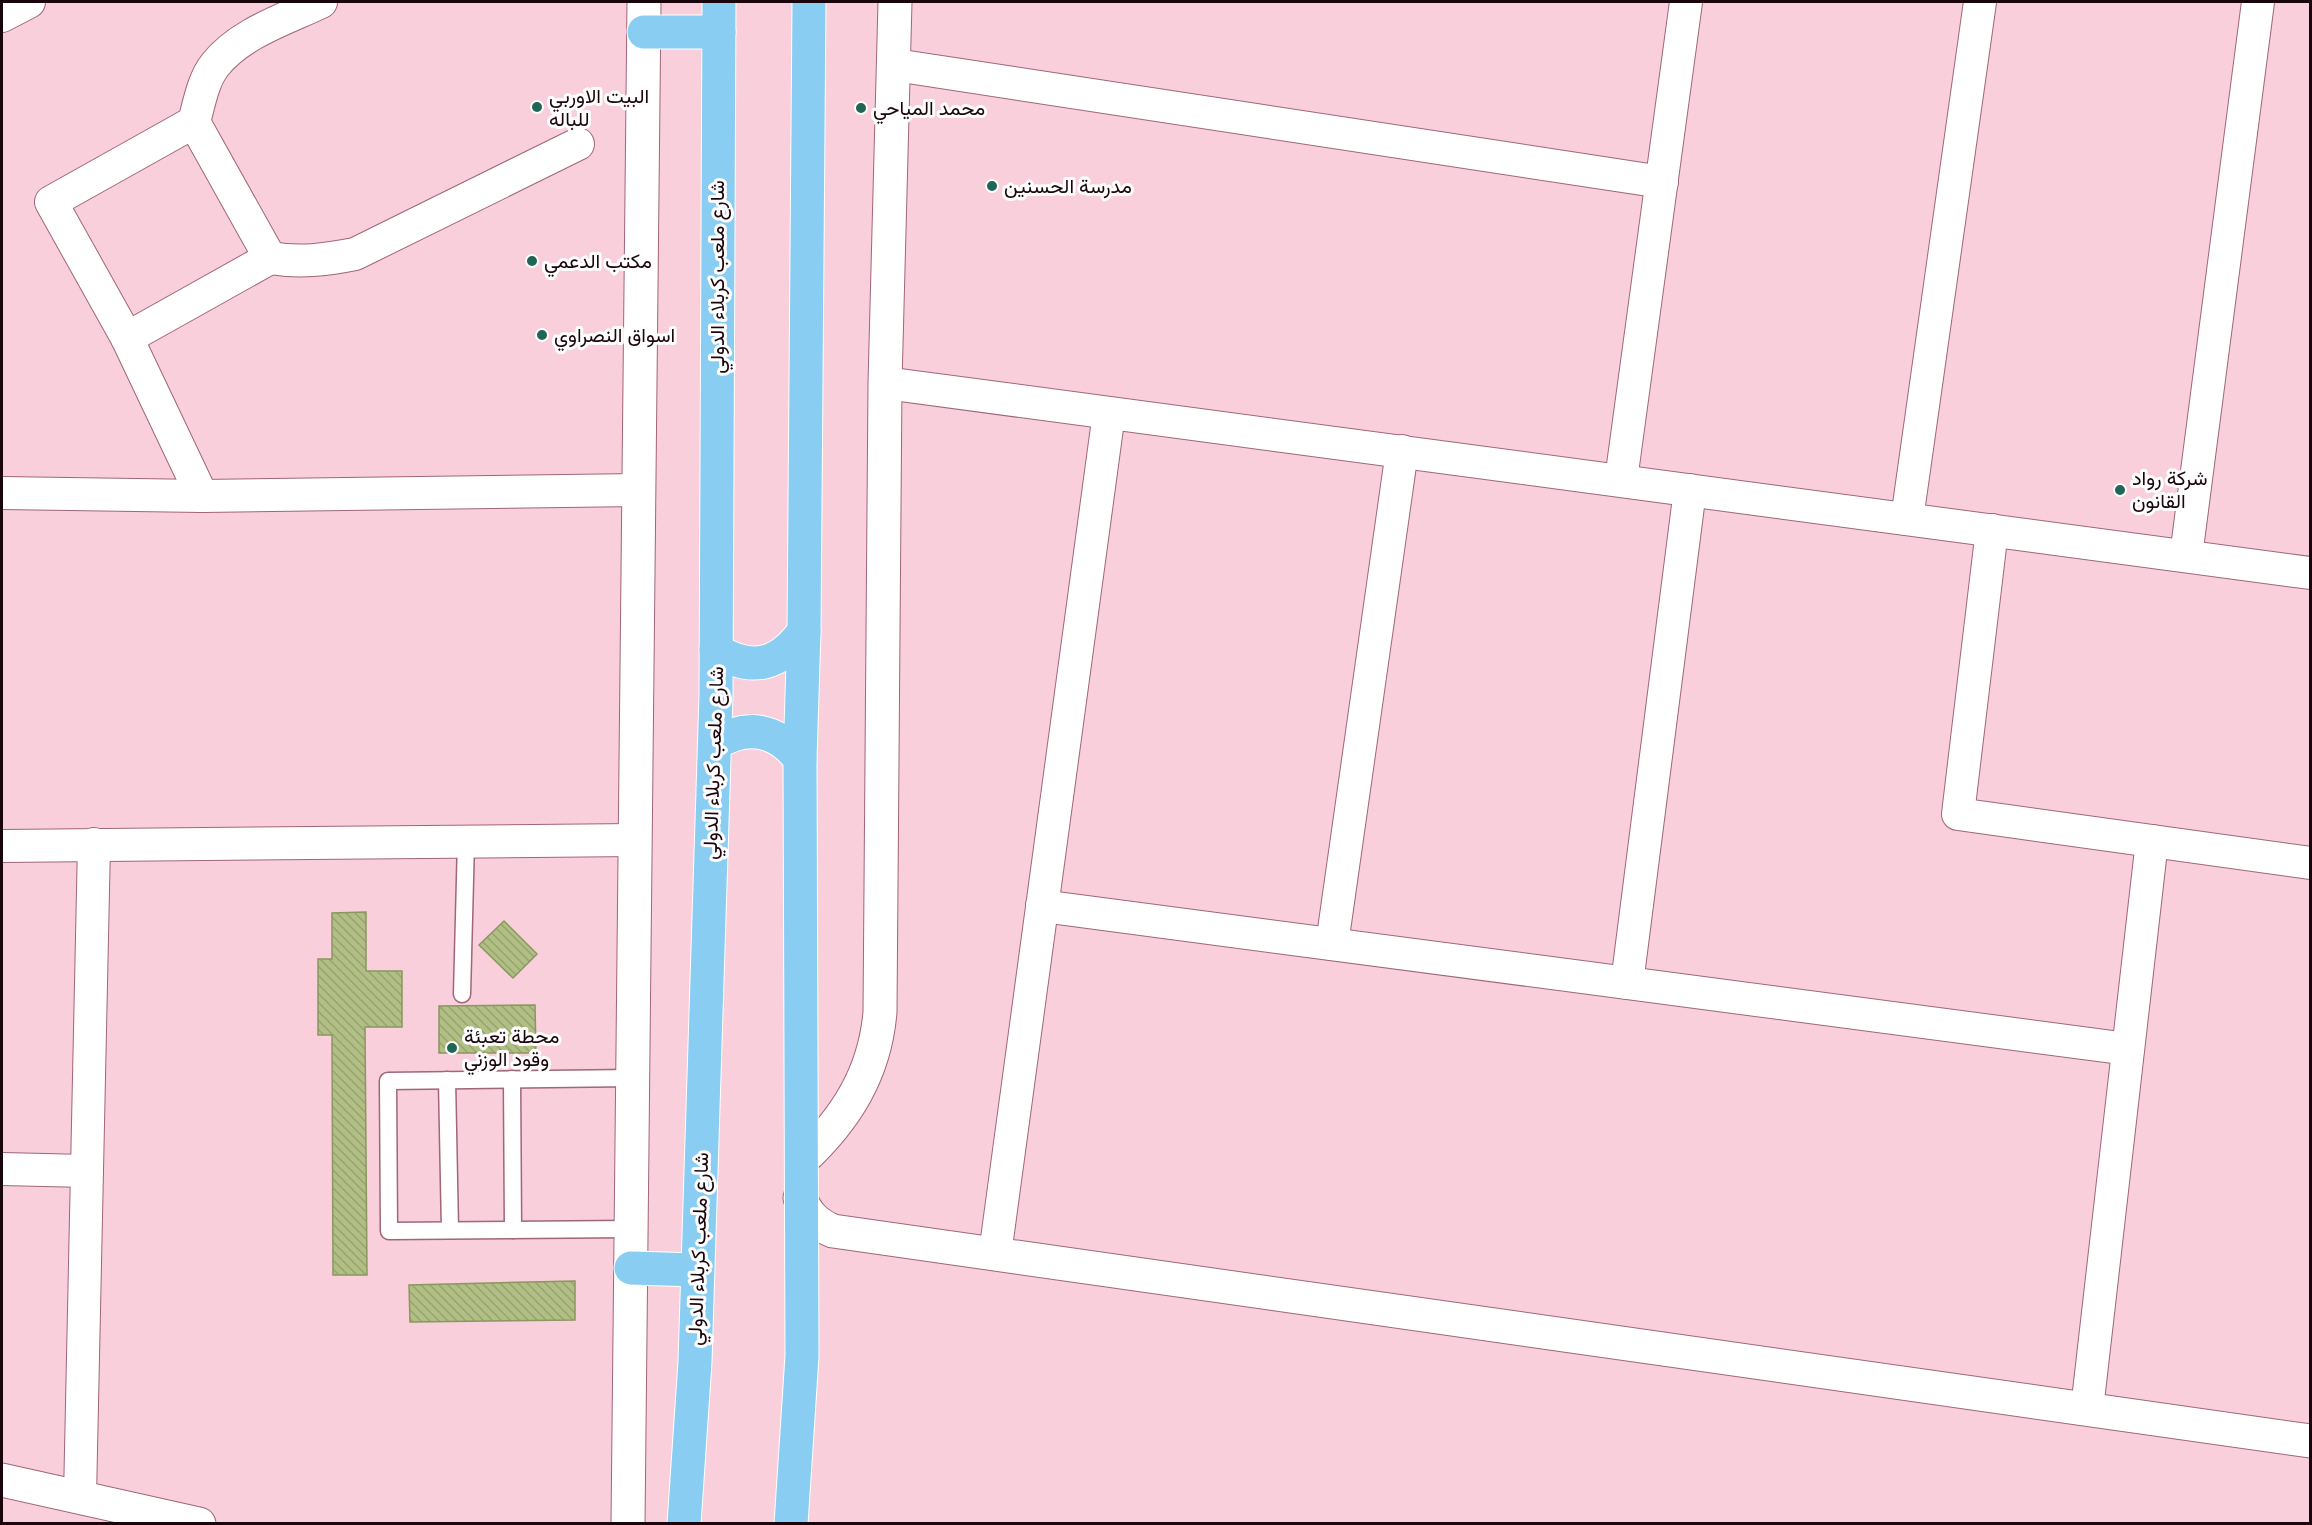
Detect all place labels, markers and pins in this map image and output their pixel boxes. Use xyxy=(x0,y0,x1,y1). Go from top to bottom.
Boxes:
place label: البيت الاوربي للباله xyxy=(549,84,649,131)
place label: محمد المياحي xyxy=(873,96,985,125)
marker: البيت الاوربي للباله xyxy=(530,100,544,114)
marker: محمد المياحي xyxy=(854,101,868,115)
place label: مدرسة الحسنين xyxy=(1004,174,1132,199)
marker: مدرسة الحسنين xyxy=(985,179,999,193)
place label: مكتب الدعمي xyxy=(544,249,652,278)
marker: مكتب الدعمي xyxy=(525,254,539,268)
place label: اسواق النصراوي xyxy=(554,323,675,352)
marker: اسواق النصراوي xyxy=(535,328,549,342)
place label: شركة رواد القانون xyxy=(2132,466,2208,514)
marker: شركة رواد القانون xyxy=(2113,483,2127,497)
place label: محطة تعبئة وقود الوزني xyxy=(464,1024,559,1076)
marker: محطة تعبئة وقود الوزني xyxy=(445,1041,459,1055)

